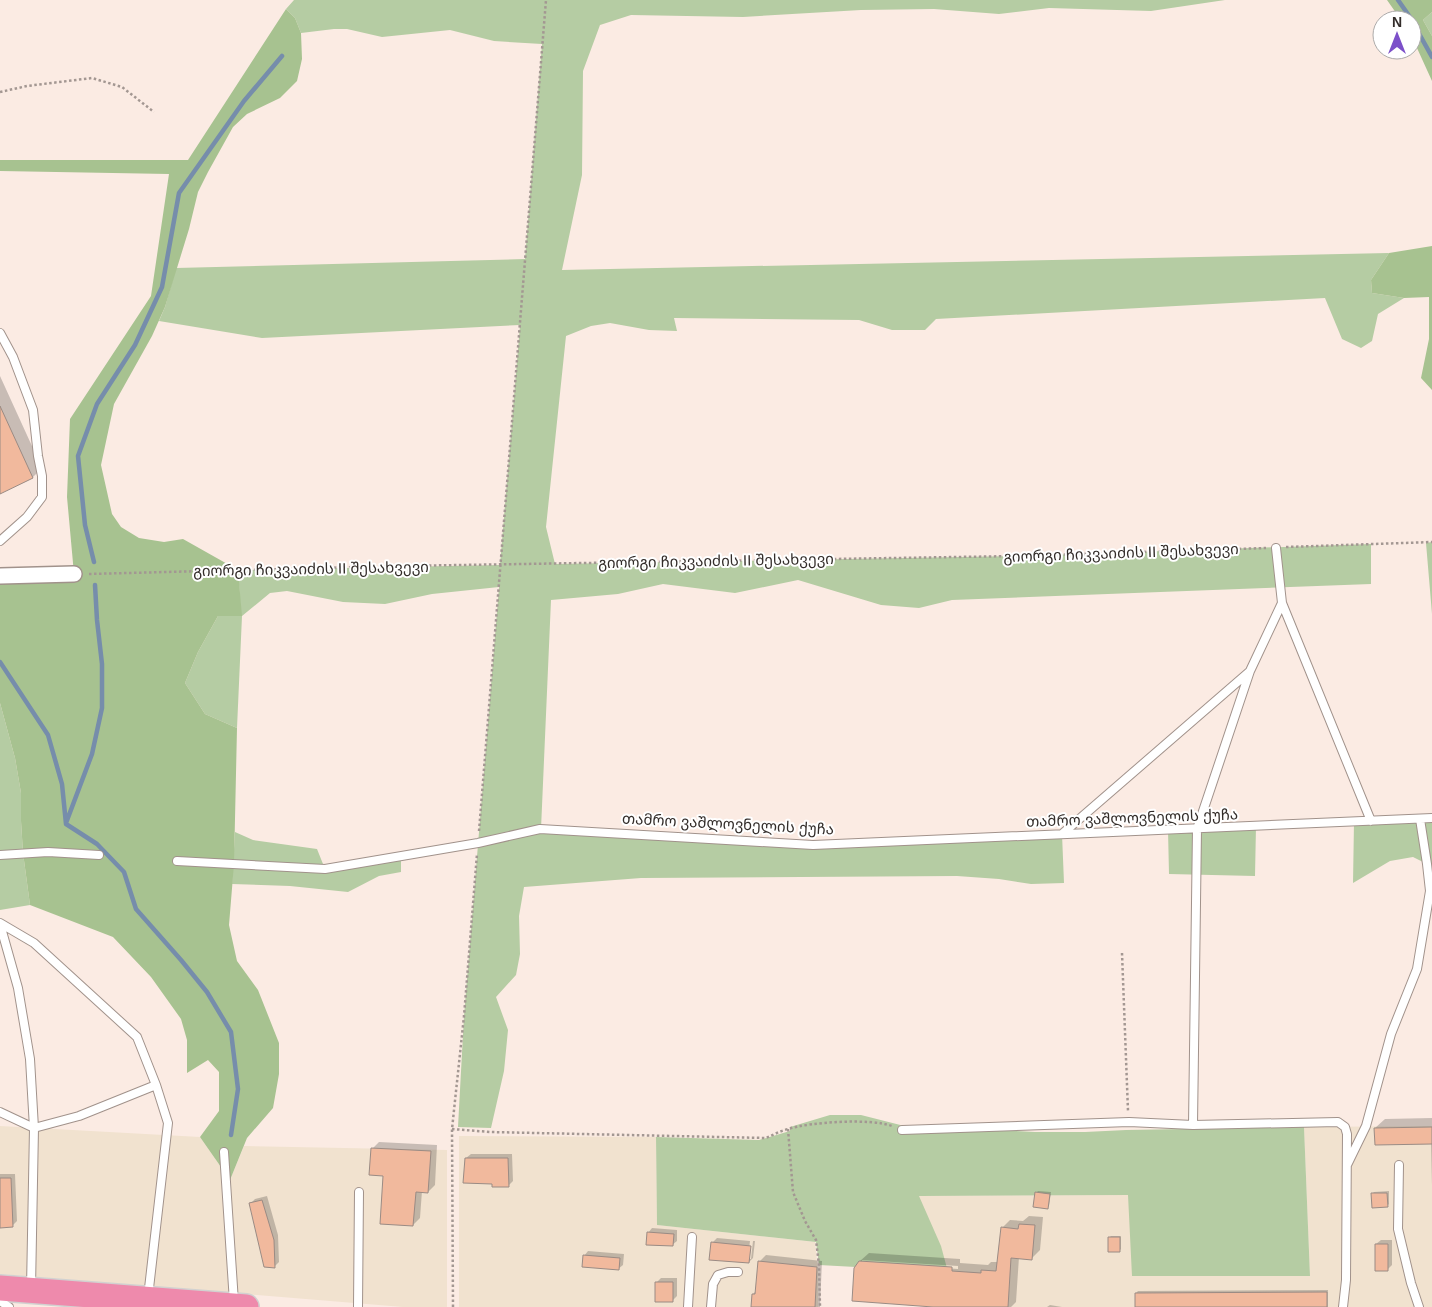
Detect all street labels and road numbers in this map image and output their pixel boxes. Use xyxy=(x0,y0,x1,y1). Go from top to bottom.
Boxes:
street label: გიორგი ჩიკვაიძის II შესახვევი xyxy=(1003,540,1239,566)
street label: გიორგი ჩიკვაიძის II შესახვევი xyxy=(598,550,834,572)
street label: გიორგი ჩიკვაიძის II შესახვევი xyxy=(193,558,429,580)
street label: თამრო ვაშლოვნელის ქუჩა xyxy=(1026,805,1238,831)
street label: თამრო ვაშლოვნელის ქუჩა xyxy=(622,809,834,839)

